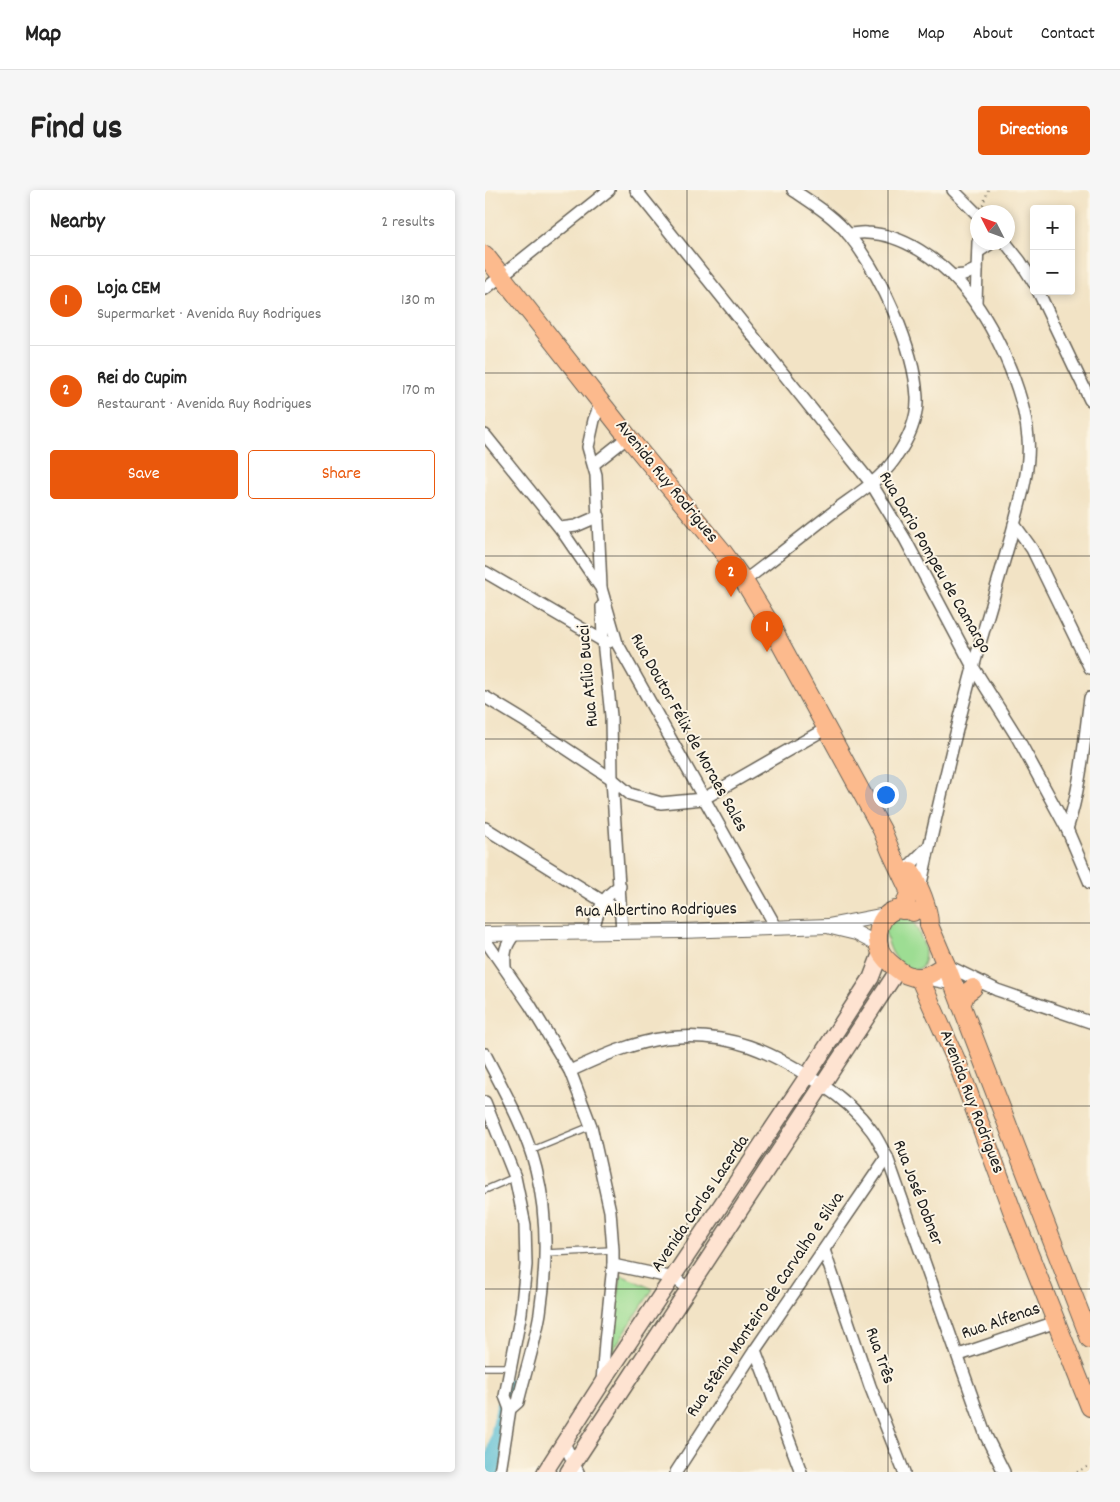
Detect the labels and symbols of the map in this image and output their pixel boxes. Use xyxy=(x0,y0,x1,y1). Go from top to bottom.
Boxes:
north arrow xyxy=(970,205,1015,250)
street label: Avenida Ruy Rodrigues xyxy=(608,415,724,549)
street label: Rua Dario Pompeu de Camargo xyxy=(871,467,997,659)
pin: 2 xyxy=(715,556,747,597)
pin: 1 xyxy=(751,611,783,652)
street label: Rua Atílio Bucci xyxy=(572,624,606,728)
street label: Rua Doutor Félix de Moraes Sales xyxy=(623,629,753,837)
your location xyxy=(873,782,899,808)
street label: Rua Albertino Rodrigues xyxy=(575,897,737,925)
street label: Avenida Ruy Rodrigues xyxy=(932,1027,1010,1177)
street label: Avenida Carlos Lacerda xyxy=(646,1130,757,1277)
street label: Rua José Dobner xyxy=(885,1137,949,1250)
street label: Rua Stênio Monteiro de Carvalho e Silva xyxy=(681,1187,851,1423)
street label: Rua Alfenas xyxy=(958,1297,1044,1347)
street label: Rua Três xyxy=(858,1324,900,1388)

